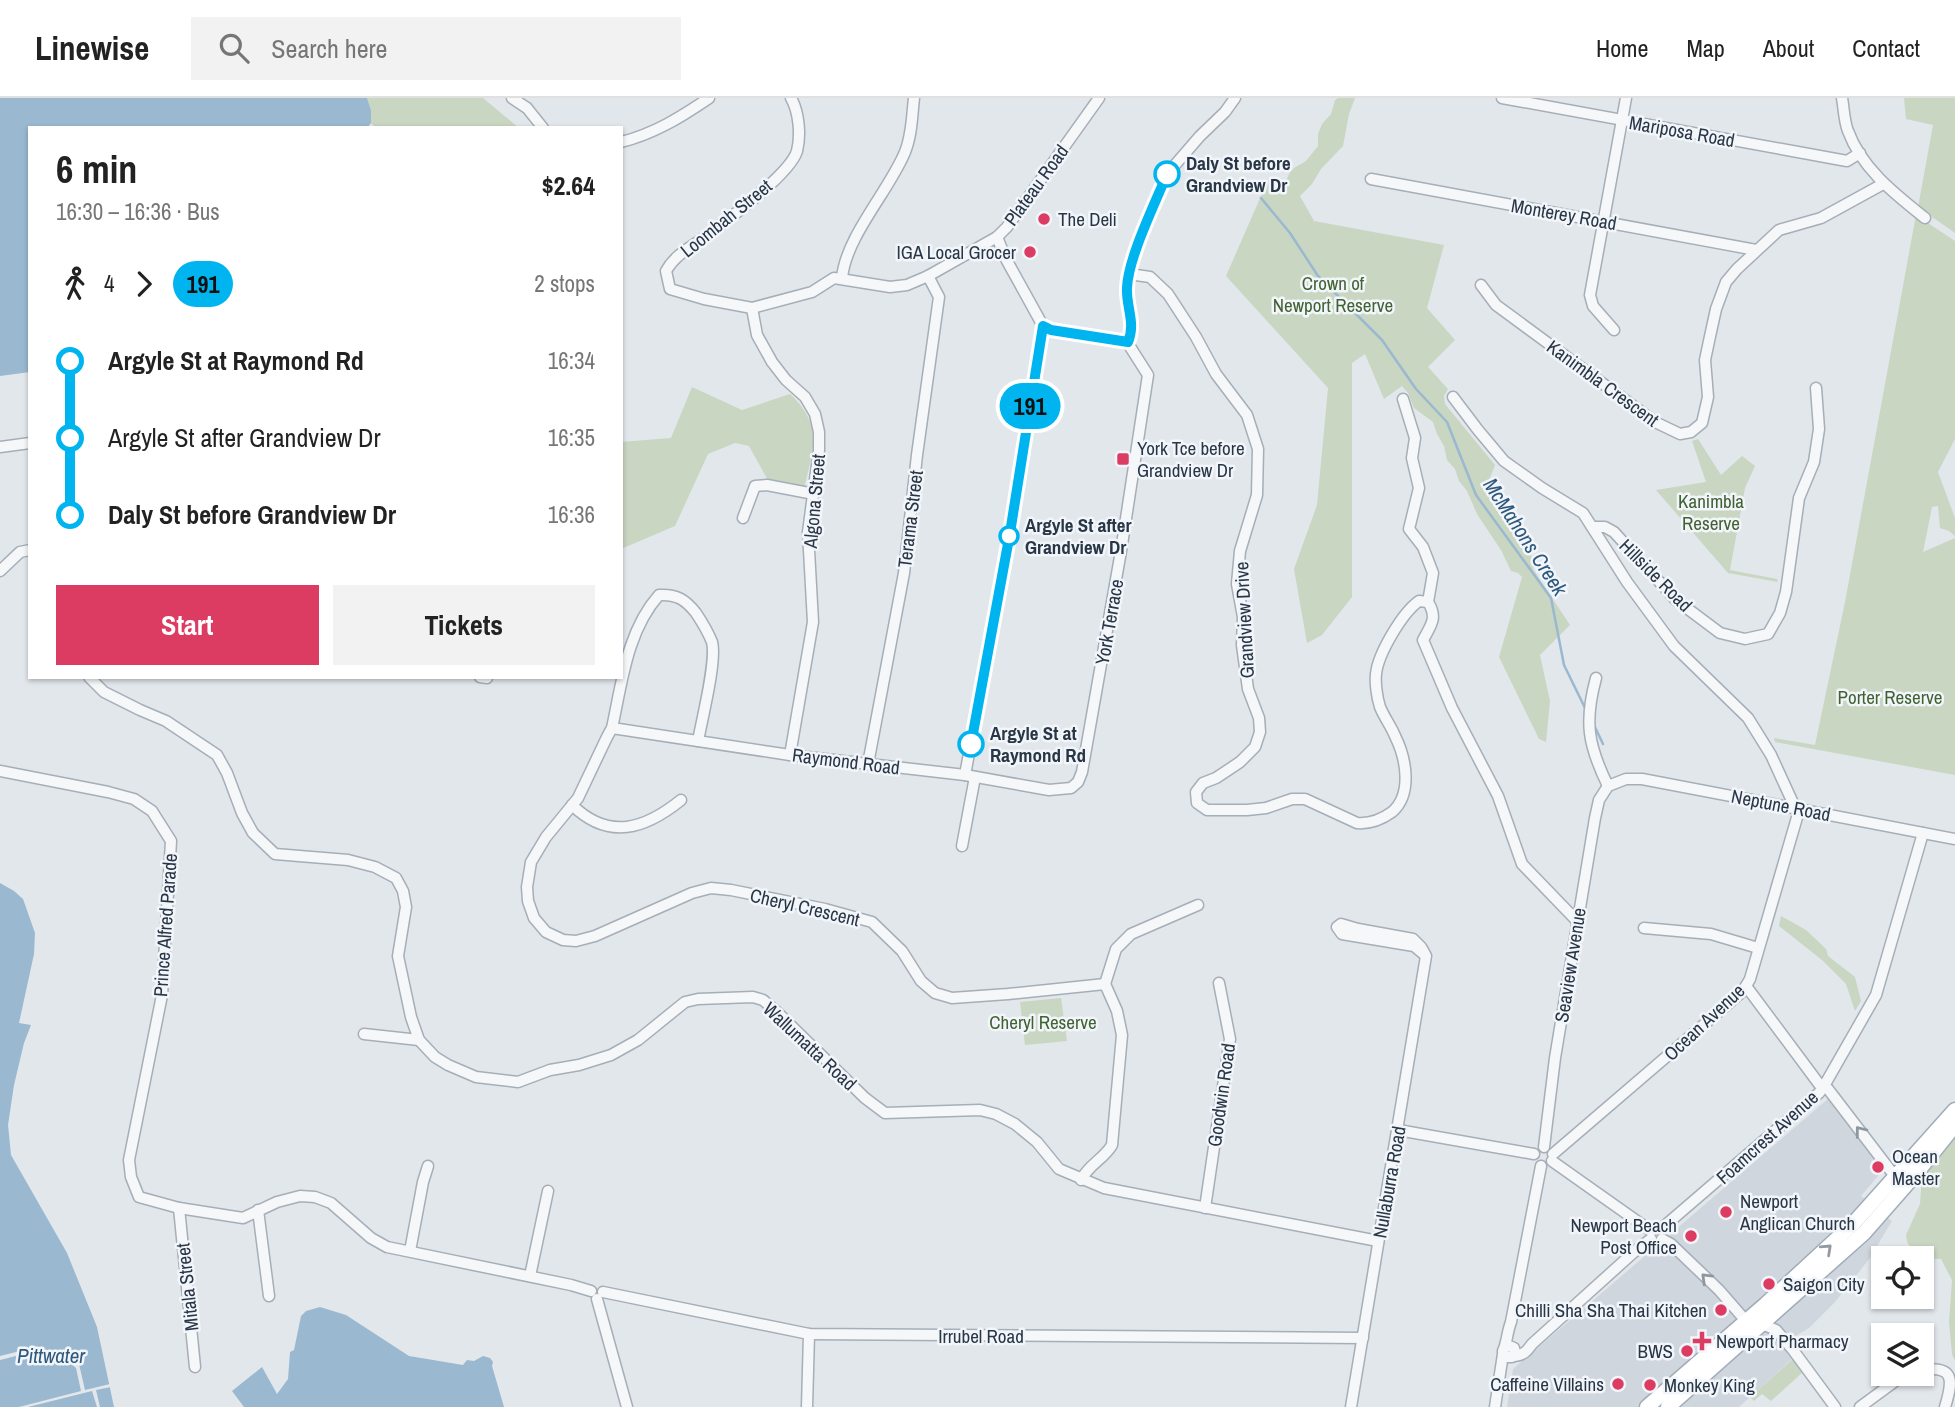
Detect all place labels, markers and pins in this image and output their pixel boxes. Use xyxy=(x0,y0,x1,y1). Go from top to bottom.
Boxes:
place label: Daly St before Grandview Dr xyxy=(1186,150,1291,198)
marker: Daly St before Grandview Dr xyxy=(1154,161,1180,187)
place label: The Deli xyxy=(1058,206,1117,232)
marker: The Deli xyxy=(1036,211,1052,227)
place label: IGA Local Grocer xyxy=(896,239,1017,265)
marker: IGA Local Grocer xyxy=(1022,244,1038,260)
place label: York Tce before Grandview Dr xyxy=(1137,435,1245,483)
marker: York Tce before Grandview Dr xyxy=(1115,451,1131,467)
place label: Argyle St after Grandview Dr xyxy=(1025,512,1132,560)
marker: Argyle St after Grandview Dr xyxy=(999,526,1019,546)
place label: Argyle St at Raymond Rd xyxy=(990,720,1086,768)
marker: Argyle St at Raymond Rd xyxy=(958,731,984,757)
place label: Ocean Master xyxy=(1892,1143,1940,1191)
marker: Ocean Master xyxy=(1870,1159,1886,1175)
place label: Newport Anglican Church xyxy=(1739,1188,1855,1236)
marker: Newport Anglican Church xyxy=(1718,1204,1734,1220)
place label: Newport Beach Post Office xyxy=(1570,1212,1677,1260)
marker: Newport Beach Post Office xyxy=(1683,1228,1699,1244)
place label: Saigon City xyxy=(1783,1271,1865,1297)
marker: Saigon City xyxy=(1761,1276,1777,1292)
place label: Chilli Sha Sha Thai Kitchen xyxy=(1515,1297,1707,1323)
marker: Chilli Sha Sha Thai Kitchen xyxy=(1713,1302,1729,1318)
place label: Newport Pharmacy xyxy=(1716,1328,1849,1354)
marker: Newport Pharmacy xyxy=(1694,1333,1710,1349)
place label: BWS xyxy=(1638,1338,1673,1364)
marker: BWS xyxy=(1679,1343,1695,1359)
place label: Caffeine Villains xyxy=(1490,1371,1604,1397)
place label: Monkey King xyxy=(1664,1372,1755,1398)
marker: Caffeine Villains xyxy=(1610,1376,1626,1392)
marker: Monkey King xyxy=(1642,1377,1658,1393)

